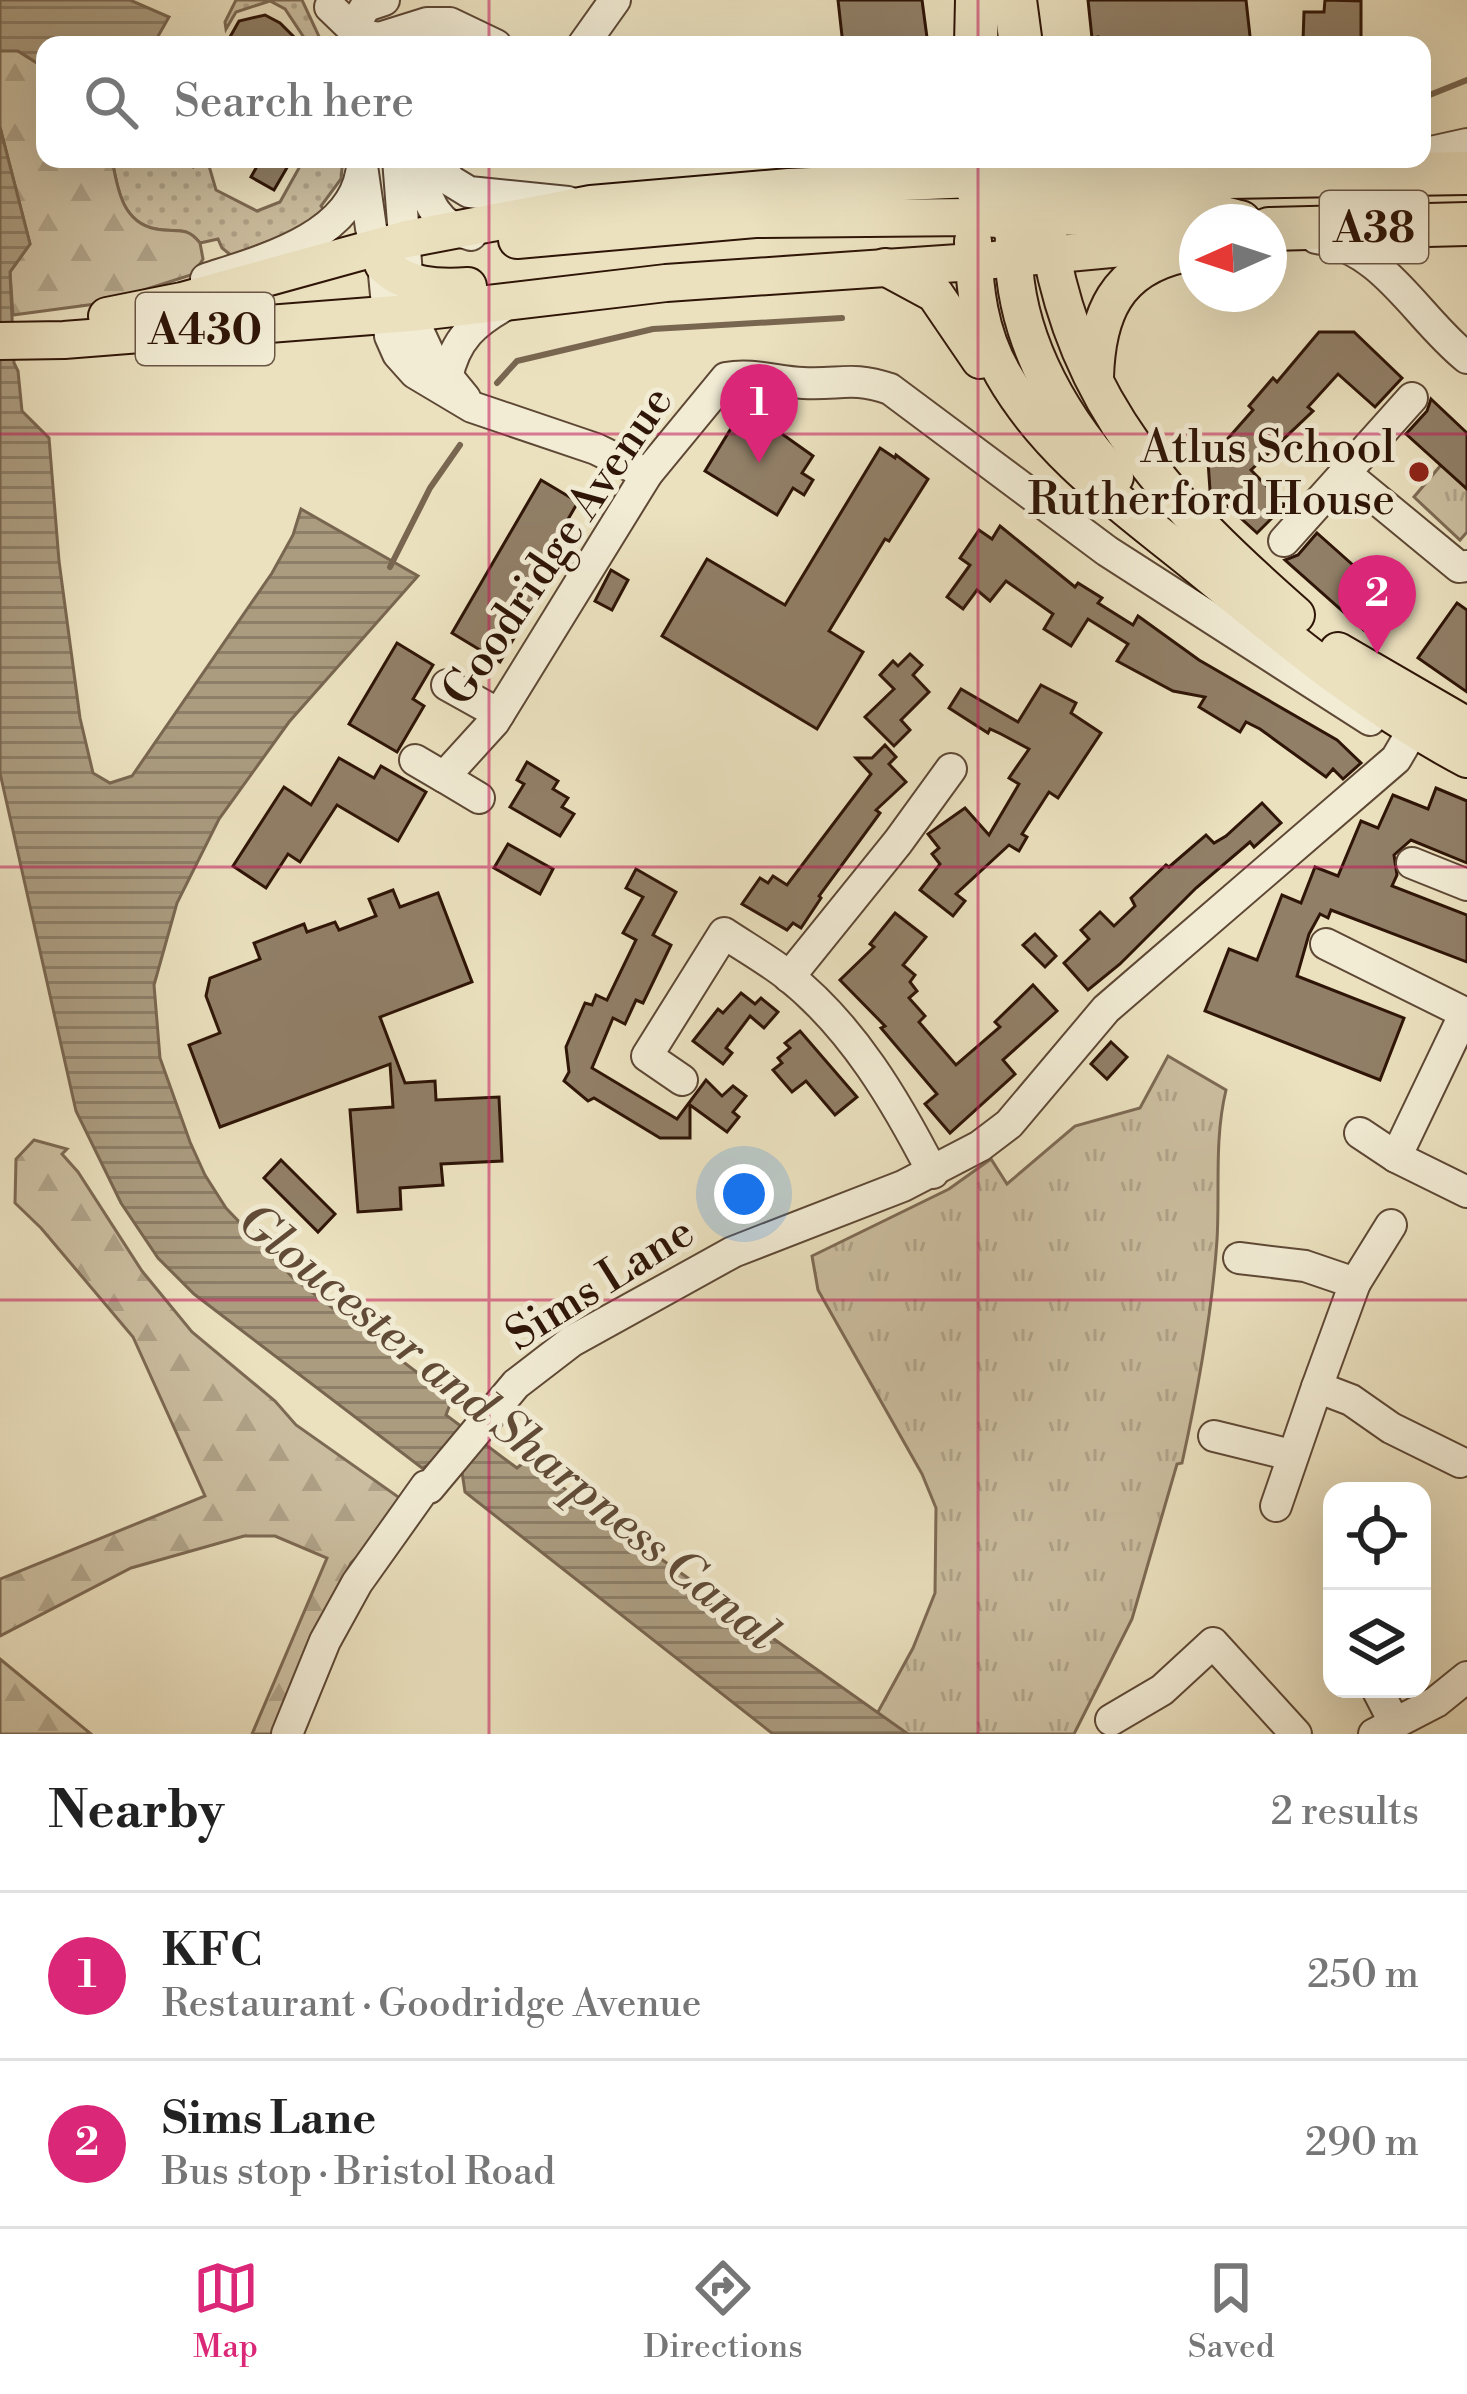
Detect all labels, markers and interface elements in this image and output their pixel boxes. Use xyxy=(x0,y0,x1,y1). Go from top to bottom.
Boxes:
search box xyxy=(36,36,1431,168)
icon: search xyxy=(78,69,144,135)
text: Search here xyxy=(174,74,414,131)
road number: A38 xyxy=(1320,191,1428,263)
north arrow xyxy=(1179,204,1287,312)
road number: A430 xyxy=(136,293,274,365)
pin: 1 xyxy=(720,364,798,463)
street label: Goodridge Avenue xyxy=(430,376,686,717)
place label: Atlus School Rutherford House xyxy=(1028,420,1395,529)
marker: Atlus School Rutherford House xyxy=(1406,459,1432,485)
pin: 2 xyxy=(1338,555,1416,654)
your location xyxy=(714,1164,774,1224)
water label: Gloucester and Sharpness Canal xyxy=(225,1192,790,1665)
street label: Sims Lane xyxy=(496,1204,705,1364)
map controls xyxy=(1323,1482,1431,1698)
button: locate xyxy=(1323,1482,1431,1590)
button: layers xyxy=(1323,1590,1431,1698)
text: Nearby xyxy=(48,1780,224,1844)
text: 2 results xyxy=(1271,1788,1419,1837)
text: KFC xyxy=(162,1923,262,1980)
text: 1 xyxy=(78,1951,96,2000)
text: 250 m xyxy=(1307,1951,1419,2000)
text: Restaurant · Goodridge Avenue xyxy=(162,1980,702,2029)
text: Sims Lane xyxy=(162,2091,376,2148)
text: 2 xyxy=(75,2119,99,2168)
text: 290 m xyxy=(1305,2119,1419,2168)
text: Bus stop · Bristol Road xyxy=(162,2148,555,2197)
tab: Map xyxy=(193,2255,259,2368)
tab: Directions xyxy=(644,2255,803,2368)
tab: Saved xyxy=(1188,2255,1274,2368)

